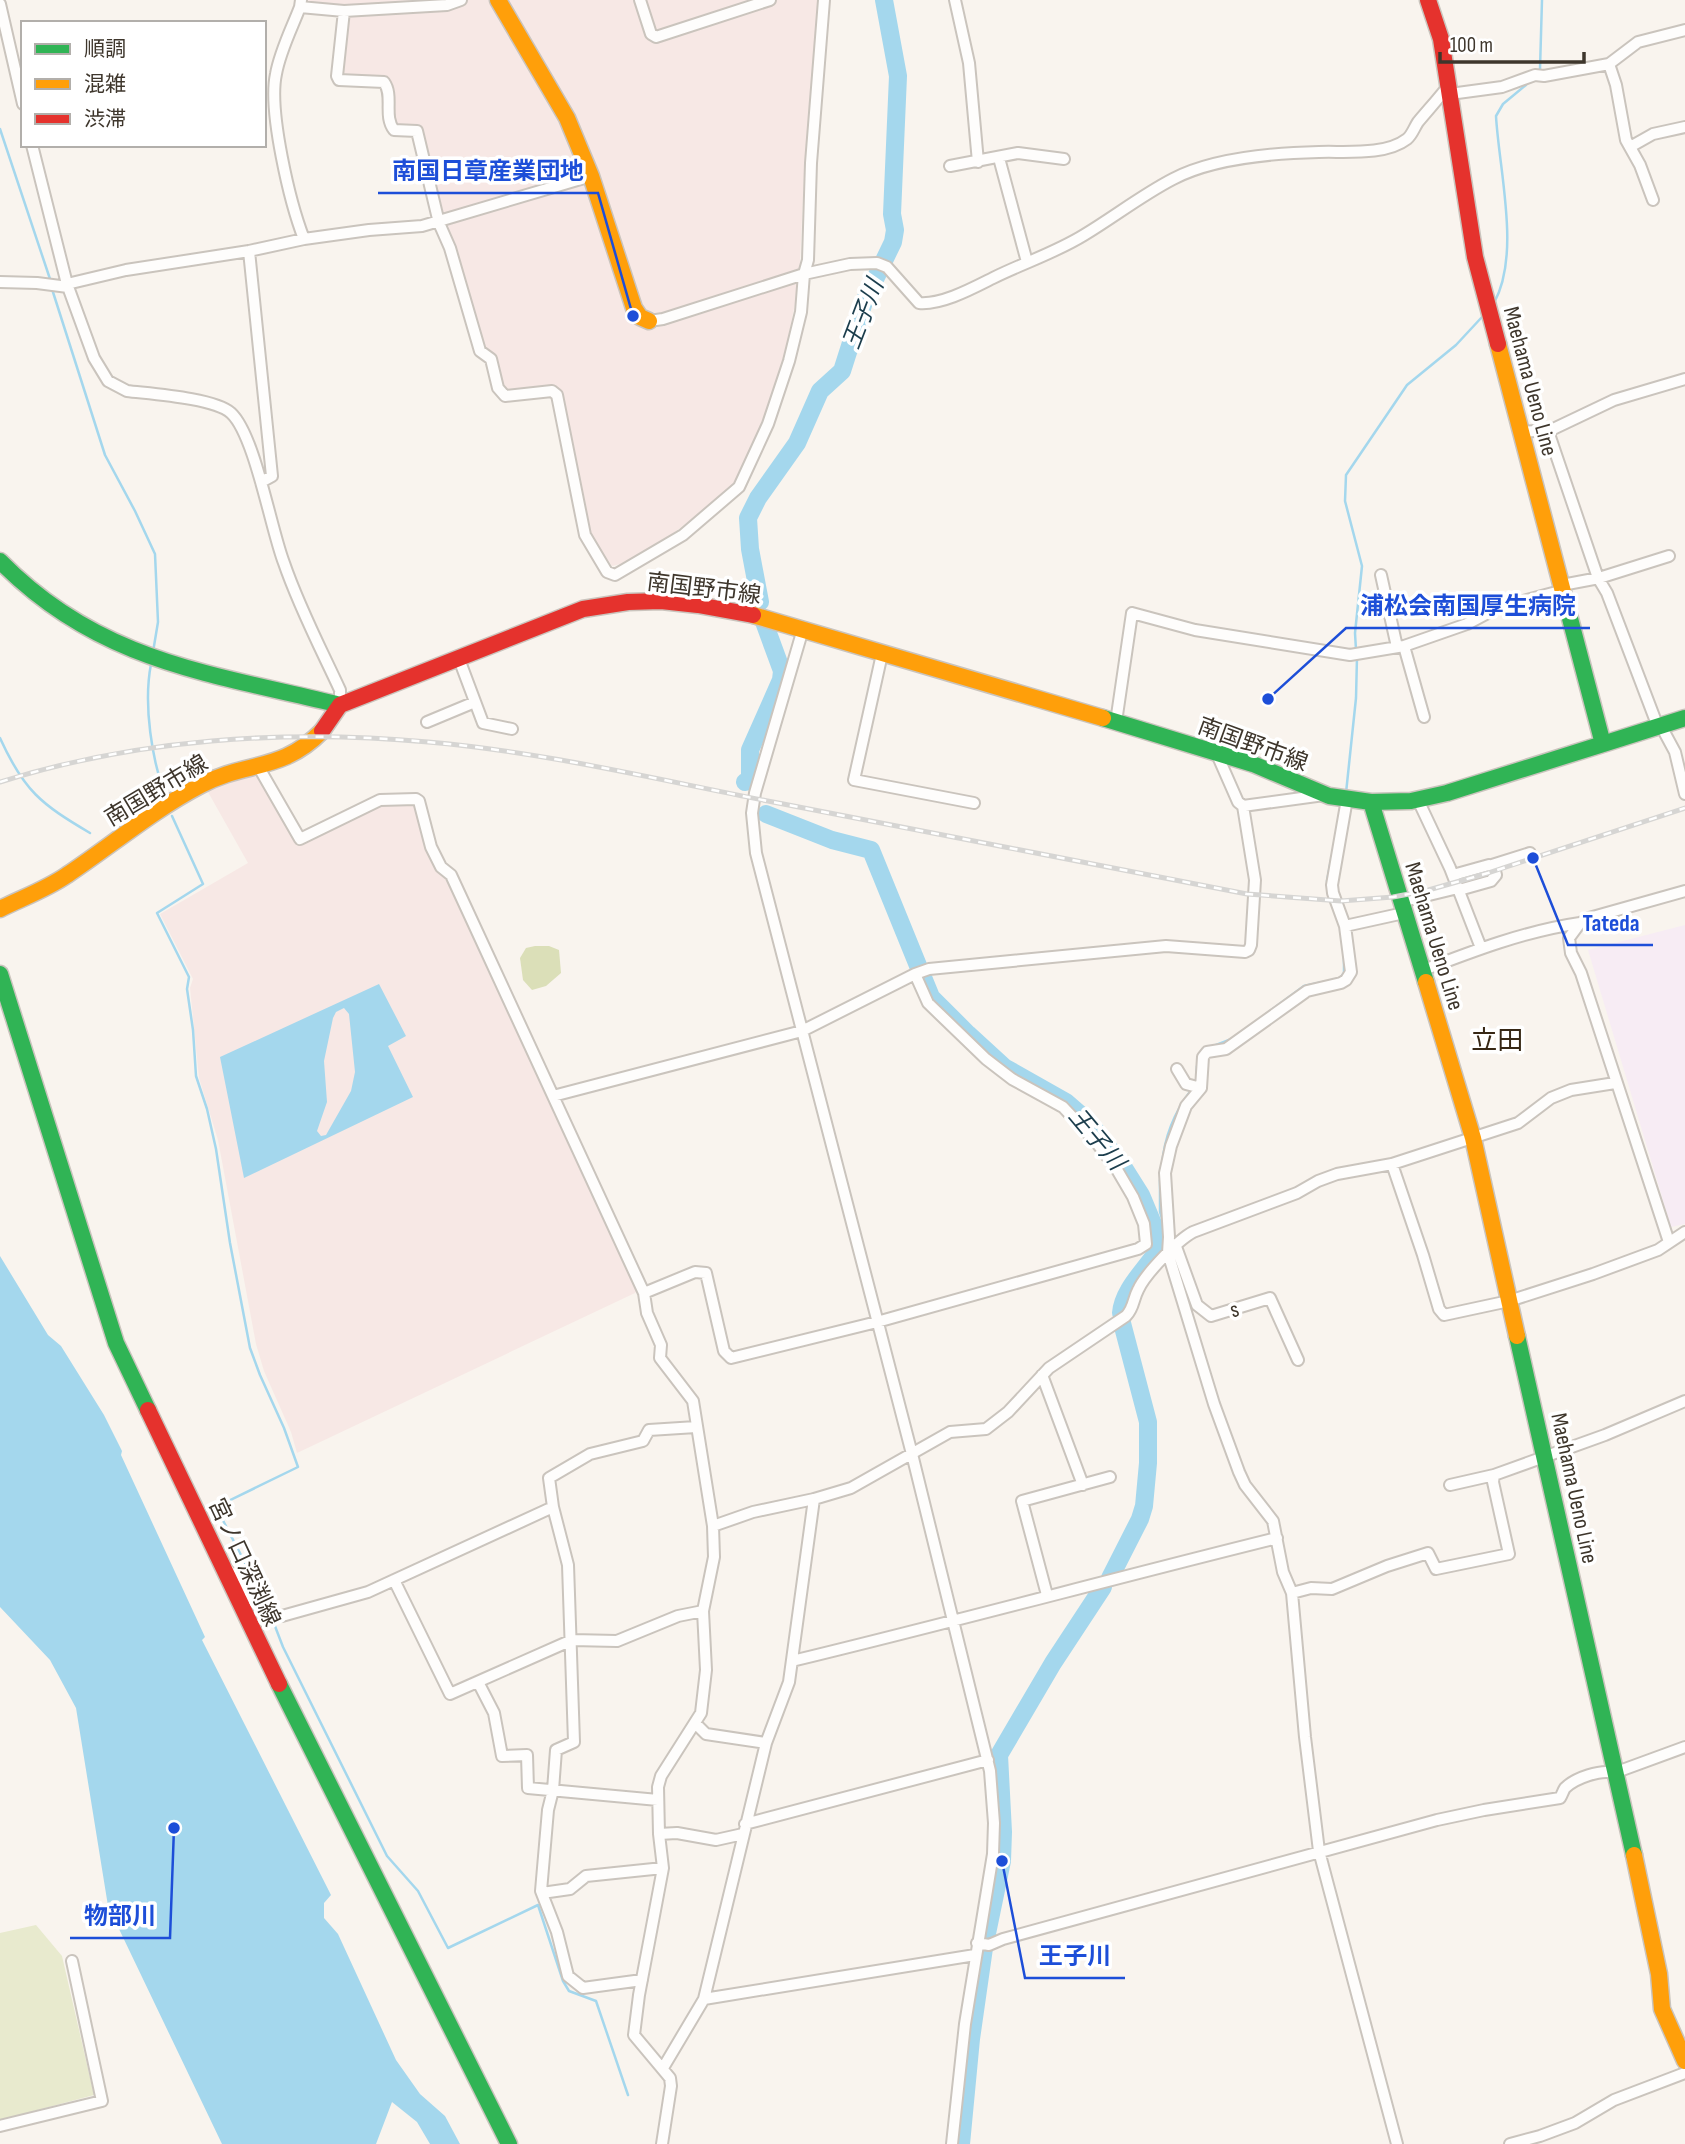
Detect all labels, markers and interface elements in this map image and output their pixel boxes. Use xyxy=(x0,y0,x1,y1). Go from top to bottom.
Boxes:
legend xyxy=(21,21,266,147)
scale bar xyxy=(1440,21,1584,65)
text: 100 m xyxy=(1450,33,1493,58)
text: 順調 xyxy=(84,37,126,62)
text: 混雑 xyxy=(84,72,126,97)
text: 渋滞 xyxy=(84,107,126,132)
callout: 南国日章産業団地 xyxy=(378,148,598,193)
text: 南国日章産業団地 xyxy=(392,157,584,186)
water label: 王子川 xyxy=(837,273,891,353)
street label: Maehama Ueno Line xyxy=(1497,304,1563,459)
street label: 南国野市線 xyxy=(645,568,763,610)
callout: 浦松会南国厚生病院 xyxy=(1346,583,1590,628)
text: 浦松会南国厚生病院 xyxy=(1360,592,1576,621)
street label: 南国野市線 xyxy=(1194,712,1311,778)
street label: 南国野市線 xyxy=(100,749,213,832)
street label: Maehama Ueno Line xyxy=(1398,859,1470,1014)
callout: Tateda xyxy=(1568,900,1653,945)
text: Tateda xyxy=(1582,909,1640,938)
district label: 立田 xyxy=(1471,1026,1523,1057)
water label: 王子川 xyxy=(1062,1102,1133,1179)
street label: s xyxy=(1226,1295,1242,1325)
street label: Maehama Ueno Line xyxy=(1544,1410,1604,1566)
street label: 宮ノ口深渕線 xyxy=(202,1494,286,1631)
callout: 物部川 xyxy=(70,1893,170,1938)
text: 物部川 xyxy=(84,1902,156,1931)
callout: 王子川 xyxy=(1025,1933,1125,1978)
text: 王子川 xyxy=(1039,1942,1111,1971)

